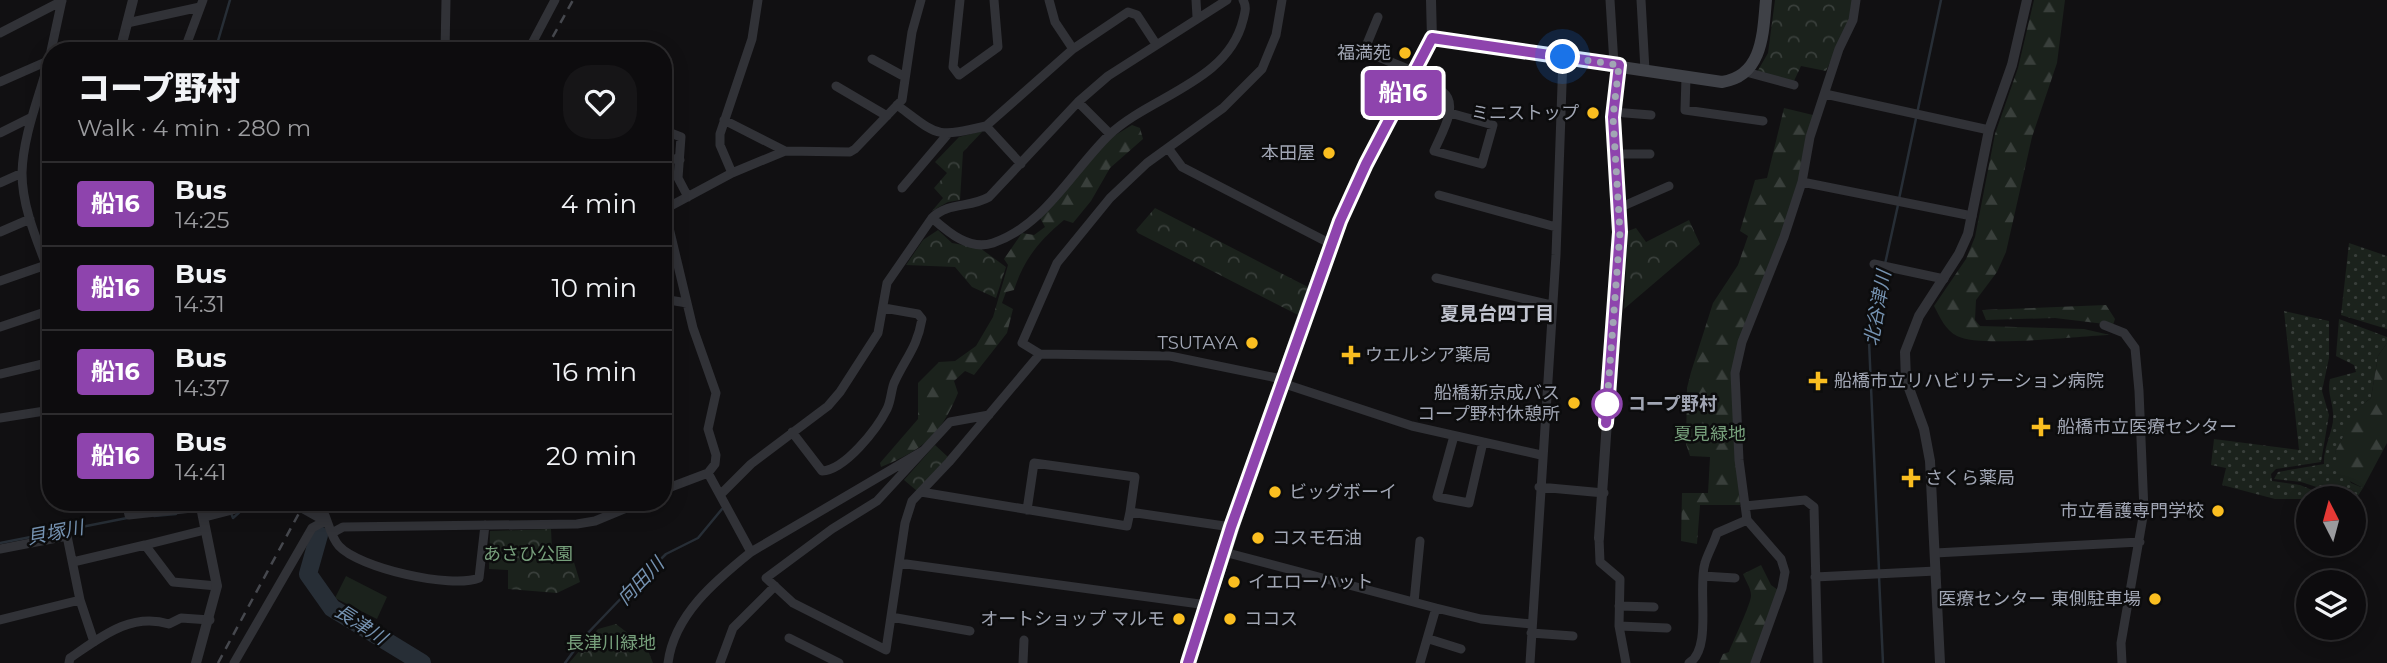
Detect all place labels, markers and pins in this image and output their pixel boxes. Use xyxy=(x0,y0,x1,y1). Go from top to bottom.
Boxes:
place label: 福満苑 xyxy=(1337,42,1391,64)
marker: 福満苑 xyxy=(1397,45,1413,61)
place label: ミニストップ xyxy=(1471,102,1579,124)
marker: ミニストップ xyxy=(1585,105,1601,121)
place label: 本田屋 xyxy=(1261,142,1315,164)
marker: 本田屋 xyxy=(1321,145,1337,161)
place label: TSUTAYA xyxy=(1158,332,1238,354)
marker: TSUTAYA xyxy=(1244,335,1260,351)
place label: ウエルシア薬局 xyxy=(1365,344,1491,366)
marker: ウエルシア薬局 xyxy=(1343,347,1359,363)
place label: 船橋市立リハビリテーション病院 xyxy=(1834,370,2104,392)
marker: 船橋市立リハビリテーション病院 xyxy=(1808,371,1828,391)
place label: 船橋新京成バス コープ野村休憩所 xyxy=(1417,382,1560,425)
marker: コープ野村 xyxy=(1592,389,1622,419)
place label: コープ野村 xyxy=(1628,393,1717,415)
marker: 船橋新京成バス コープ野村休憩所 xyxy=(1566,395,1582,411)
place label: 船橋市立医療センター xyxy=(2057,416,2237,438)
marker: 船橋市立医療センター xyxy=(2031,417,2051,437)
place label: さくら薬局 xyxy=(1925,467,2015,489)
marker: さくら薬局 xyxy=(1903,470,1919,486)
place label: ビッグボーイ xyxy=(1289,481,1397,503)
marker: ビッグボーイ xyxy=(1267,484,1283,500)
place label: 市立看護専門学校 xyxy=(2060,500,2204,522)
marker: 市立看護専門学校 xyxy=(2210,503,2226,519)
place label: コスモ石油 xyxy=(1272,527,1362,549)
marker: コスモ石油 xyxy=(1250,530,1266,546)
place label: イエローハット xyxy=(1248,571,1373,593)
marker: イエローハット xyxy=(1226,574,1242,590)
place label: 医療センター 東側駐車場 xyxy=(1938,588,2141,610)
marker: 医療センター 東側駐車場 xyxy=(2147,591,2163,607)
place label: オートショップ マルモ xyxy=(980,608,1165,630)
place label: ココス xyxy=(1244,608,1298,630)
marker: オートショップ マルモ xyxy=(1171,611,1187,627)
marker: ココス xyxy=(1222,611,1238,627)

